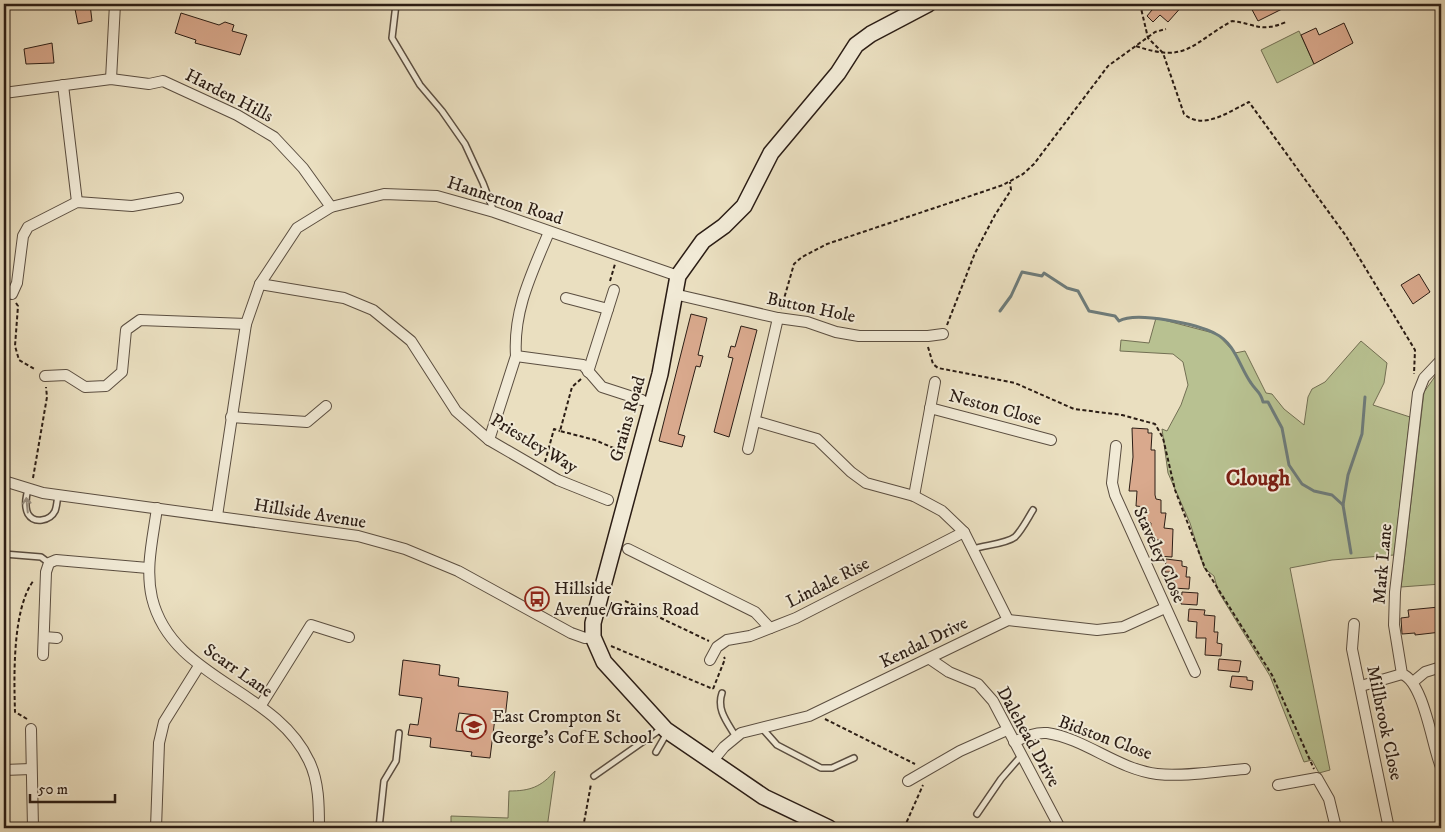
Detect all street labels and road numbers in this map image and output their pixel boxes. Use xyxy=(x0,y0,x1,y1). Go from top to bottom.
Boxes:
street label: Harden Hills xyxy=(181,64,277,128)
street label: Hannerton Road xyxy=(444,172,566,230)
street label: Button Hole xyxy=(765,288,857,328)
street label: Grains Road xyxy=(605,374,651,464)
street label: Neston Close xyxy=(946,385,1044,431)
street label: Priestley Way xyxy=(486,409,582,479)
street label: Hillside Avenue xyxy=(252,494,368,534)
street label: Staveley Close xyxy=(1128,504,1190,606)
street label: Mark Lane xyxy=(1369,523,1397,605)
street label: Lindale Rise xyxy=(783,553,873,613)
street label: Kendal Drive xyxy=(876,612,972,674)
street label: Scarr Lane xyxy=(199,639,277,703)
street label: Millbrook Close xyxy=(1361,664,1407,782)
street label: Dalehead Drive xyxy=(991,683,1065,791)
street label: Bidston Close xyxy=(1055,711,1155,765)

